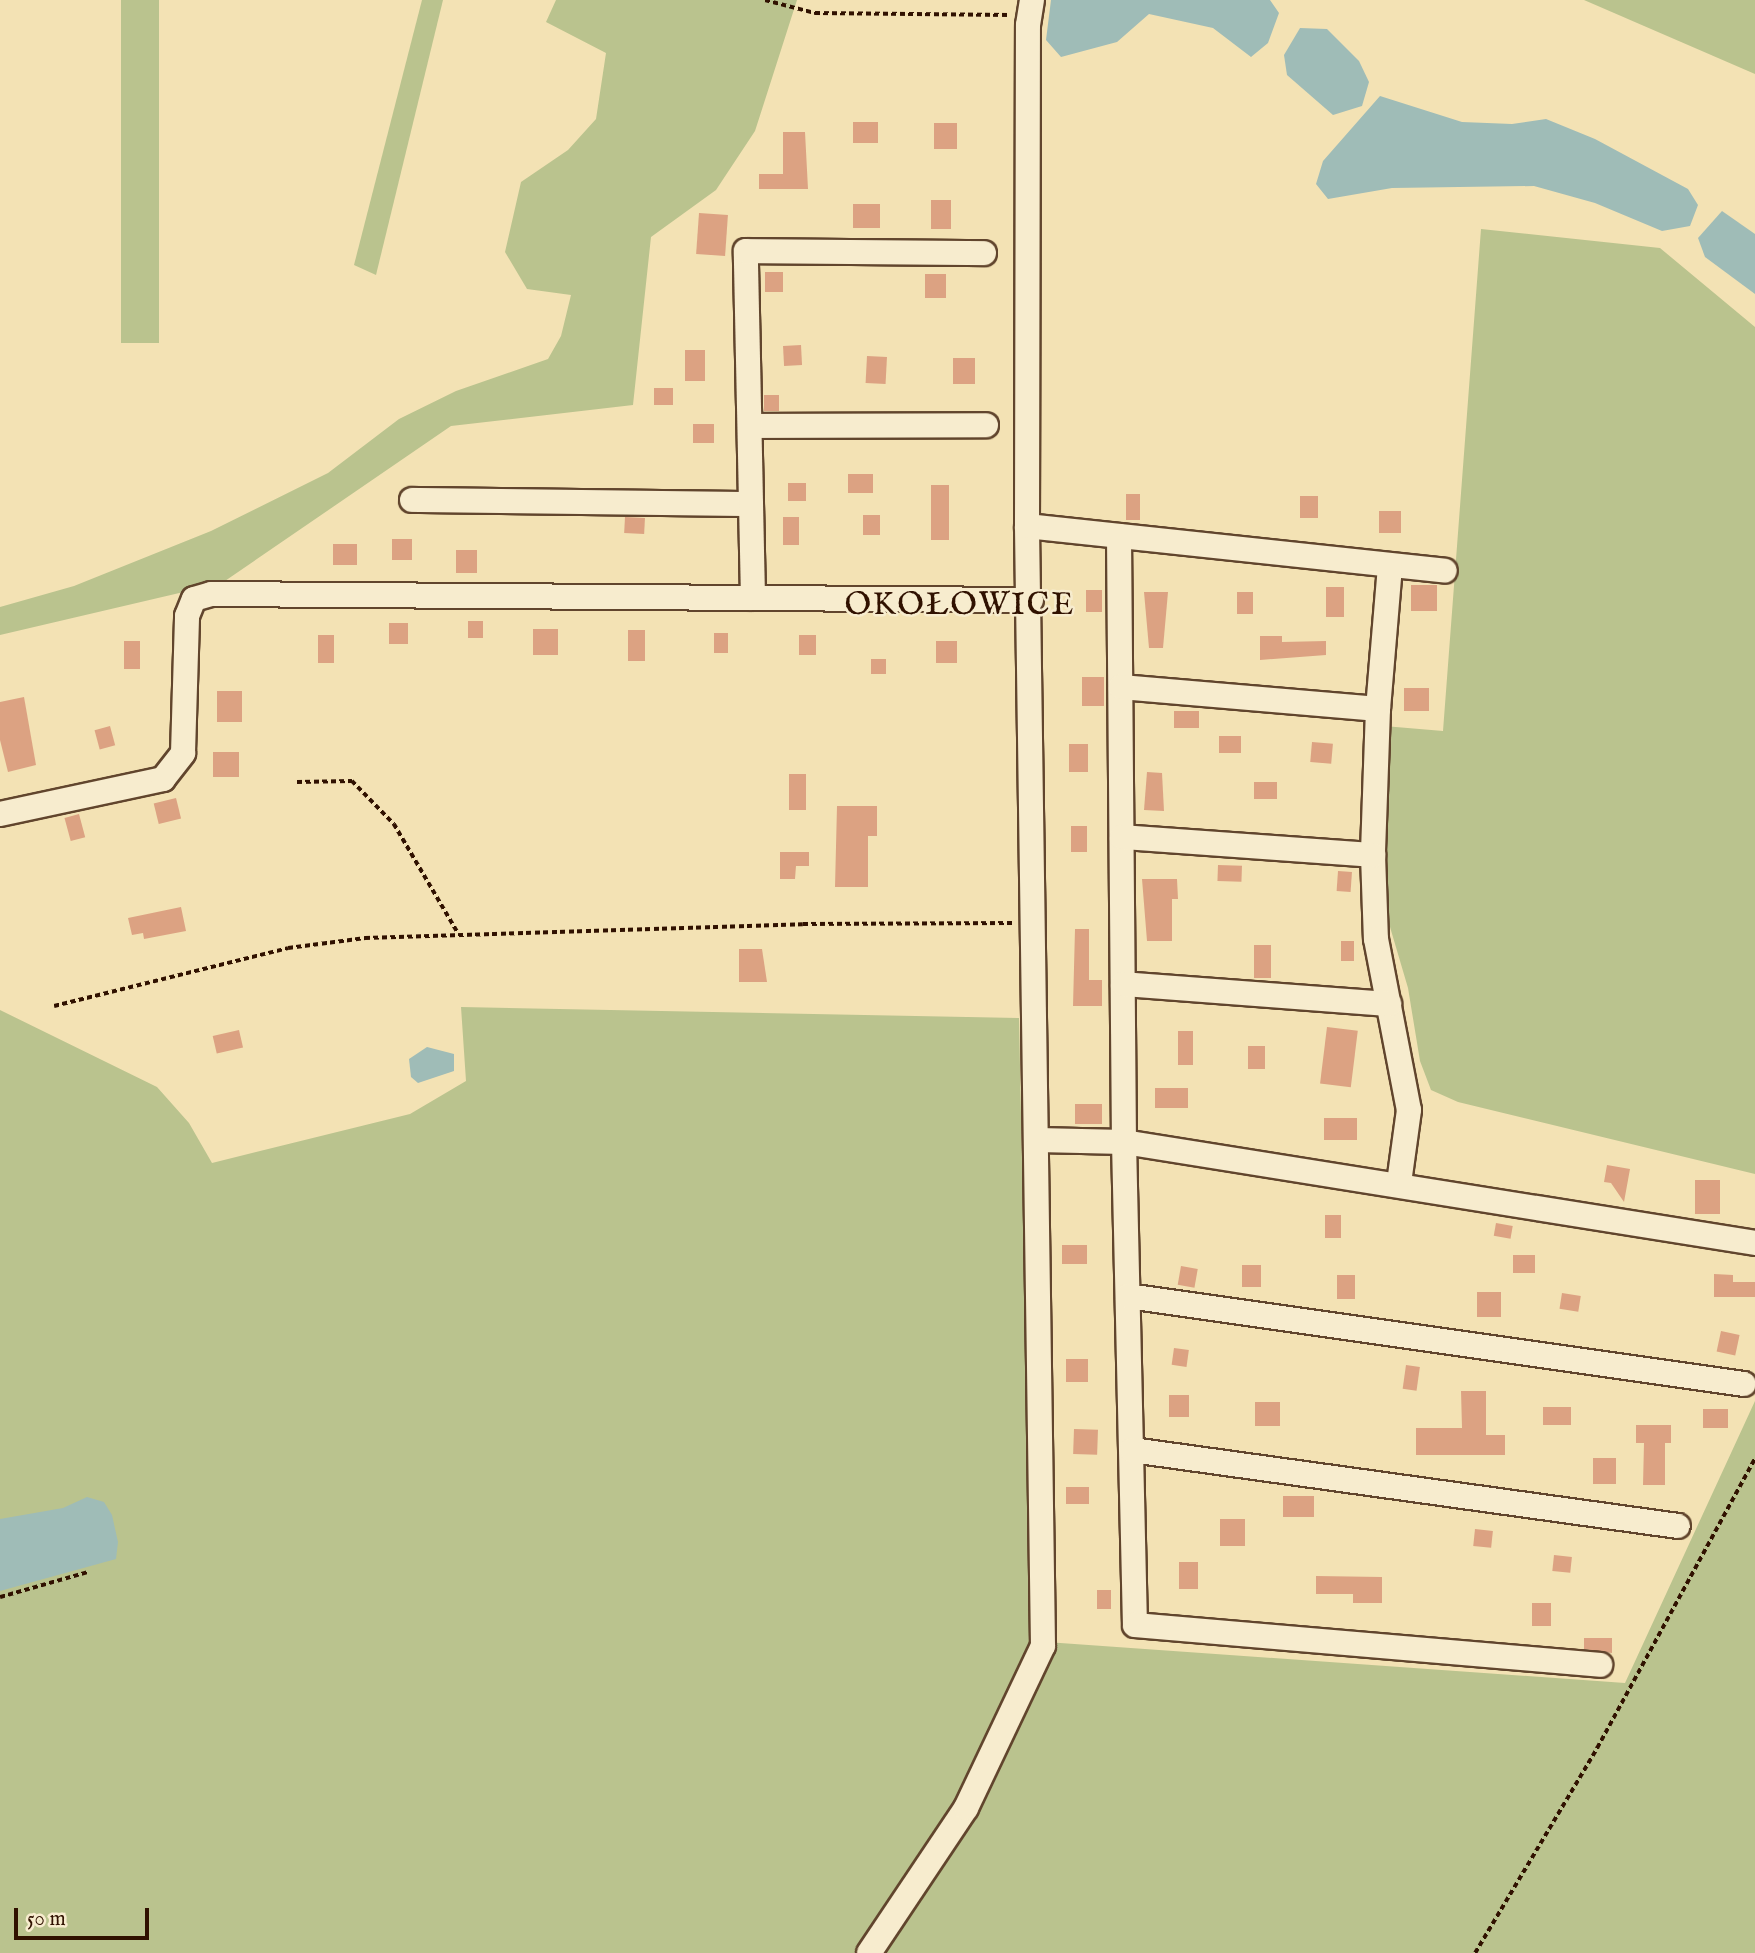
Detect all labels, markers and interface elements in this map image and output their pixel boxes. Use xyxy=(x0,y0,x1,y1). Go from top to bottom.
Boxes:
district label: OKOŁOWICE xyxy=(846,587,1074,625)
scale bar xyxy=(18,1894,152,1938)
text: 50 m xyxy=(27,1906,66,1933)

